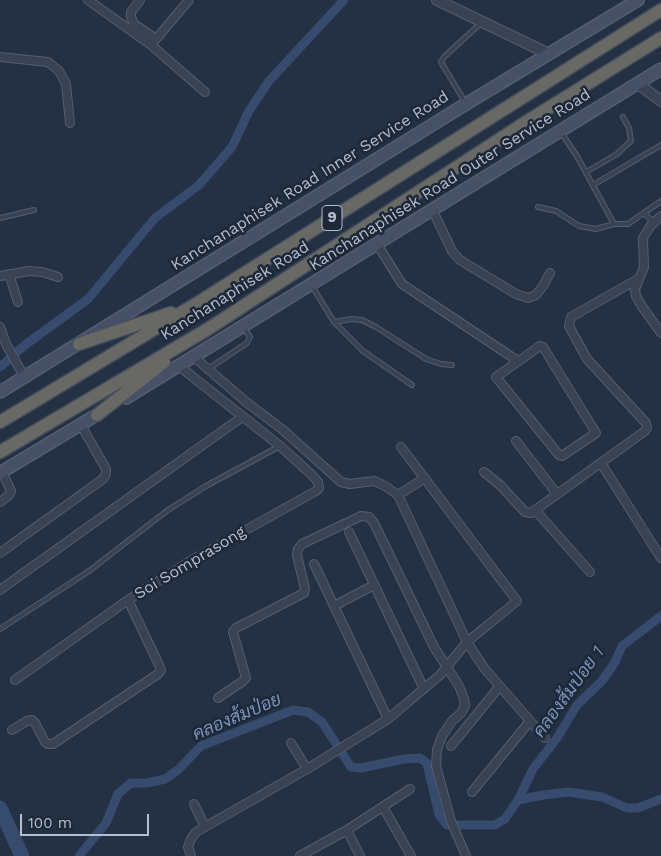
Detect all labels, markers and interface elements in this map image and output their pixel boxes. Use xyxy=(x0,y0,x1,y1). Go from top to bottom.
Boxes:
street label: Kanchanaphisek Road Outer Service Road xyxy=(306,85,594,275)
street label: Kanchanaphisek Road Inner Service Road xyxy=(168,87,452,275)
road number: 9 xyxy=(322,206,342,230)
street label: Kanchanaphisek Road xyxy=(157,237,313,345)
street label: Soi Somprasong xyxy=(131,522,249,604)
water label: คลองส้มป่อย 1 xyxy=(529,642,609,742)
water label: คลองส้มป่อย xyxy=(189,689,285,745)
scale bar xyxy=(22,804,151,836)
text: 100 m xyxy=(28,814,72,832)

